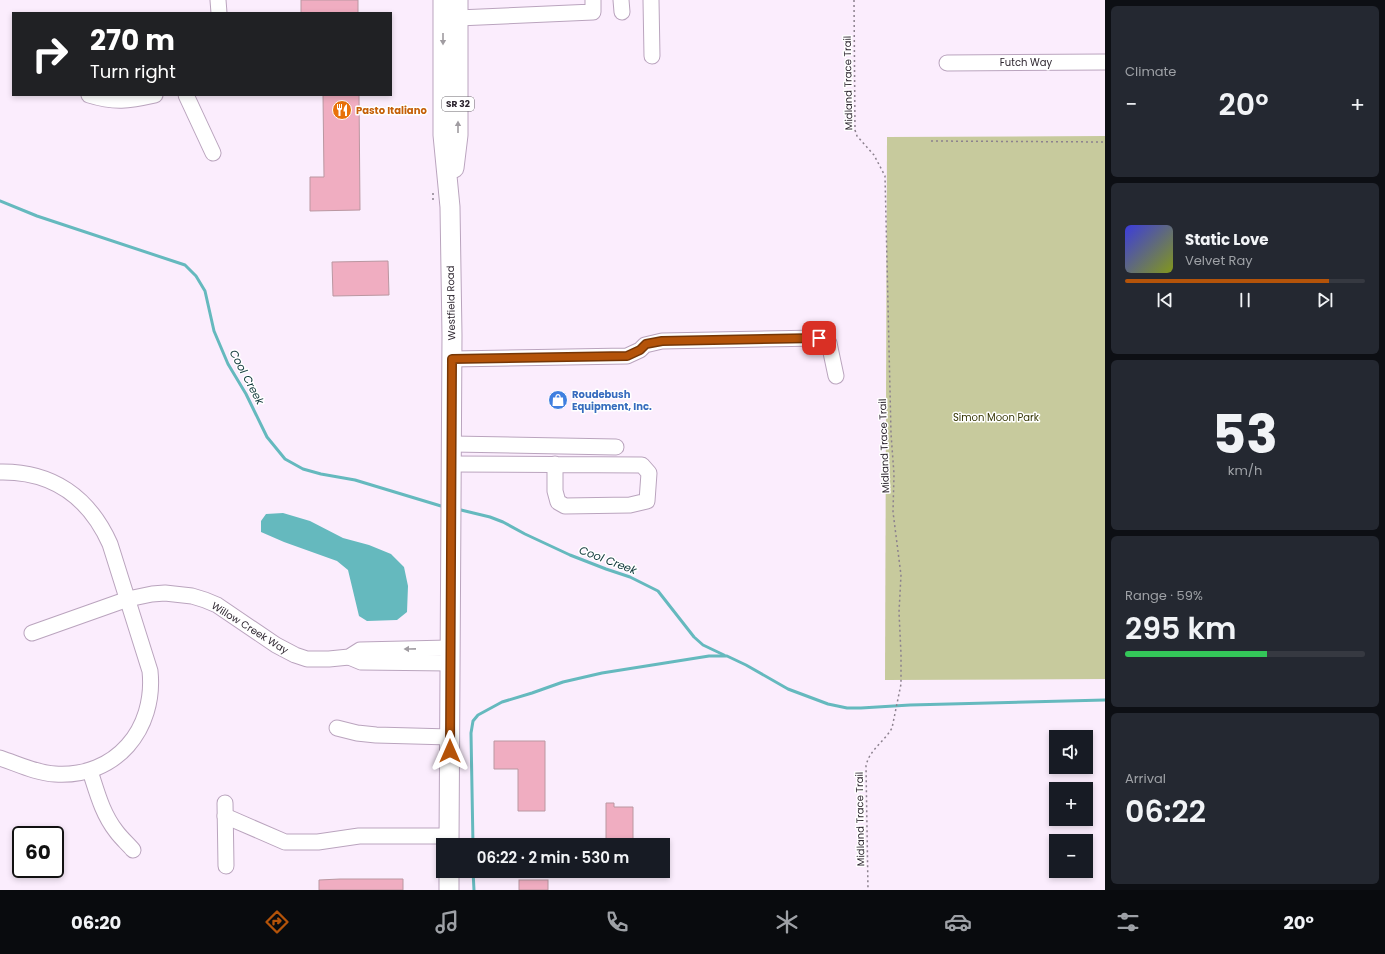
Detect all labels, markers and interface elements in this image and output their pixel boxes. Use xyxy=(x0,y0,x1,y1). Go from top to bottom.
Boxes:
text: 270 m xyxy=(90,21,175,60)
icon: right xyxy=(24,28,76,80)
one-way arrow xyxy=(440,33,446,46)
street label: Midland Trace Trail xyxy=(840,36,856,130)
street label: Futch Way xyxy=(1000,55,1053,70)
text: Turn right xyxy=(90,59,176,84)
text: Climate xyxy=(1125,62,1176,81)
text: 20° xyxy=(1219,83,1269,126)
text: − xyxy=(1125,89,1137,120)
text: + xyxy=(1350,89,1365,120)
road number: SR 32 xyxy=(442,97,474,111)
restaurant icon: Pasto Italiano xyxy=(331,99,353,121)
place label: Pasto Italiano xyxy=(356,103,427,118)
one-way arrow xyxy=(455,120,461,133)
text: Static Love xyxy=(1185,229,1269,250)
text: Velvet Ray xyxy=(1185,251,1253,270)
street label: Westfield Road xyxy=(443,266,459,340)
icon: previous xyxy=(1154,289,1176,311)
icon: pause xyxy=(1234,289,1256,311)
icon: next xyxy=(1314,289,1336,311)
pin xyxy=(802,321,836,355)
icon: arrive xyxy=(808,327,830,349)
water label: Cool Creek xyxy=(226,347,269,409)
place label: Roudebush Equipment, Inc. xyxy=(572,387,652,414)
shop icon: Roudebush Equipment, Inc. xyxy=(547,389,569,411)
street label: Midland Trace Trail xyxy=(875,398,893,494)
text: 53 xyxy=(1212,398,1278,471)
park label: Simon Moon Park xyxy=(953,410,1040,425)
text: km/h xyxy=(1228,461,1262,480)
water label: Cool Creek xyxy=(577,542,640,579)
text: Range · 59% xyxy=(1125,586,1203,605)
street label: Willow Creek Way xyxy=(209,598,292,658)
text: 295 km xyxy=(1125,607,1236,650)
one-way arrow xyxy=(403,646,416,652)
position arrow xyxy=(429,730,471,772)
map controls xyxy=(1049,730,1093,878)
button: sound xyxy=(1049,730,1093,774)
text: Arrival xyxy=(1125,769,1166,788)
street label: Midland Trace Trail xyxy=(852,772,868,866)
button: + xyxy=(1049,782,1093,826)
text: 06:22 xyxy=(1125,790,1206,833)
speed limit sign: 60 xyxy=(12,826,64,878)
button: − xyxy=(1049,834,1093,878)
text: 06:22 · 2 min · 530 m xyxy=(477,847,629,868)
icon: directions xyxy=(263,908,291,936)
icon: music xyxy=(433,908,461,936)
icon: phone xyxy=(603,908,631,936)
icon: climate xyxy=(773,908,801,936)
icon: car xyxy=(944,908,972,936)
icon: filters xyxy=(1114,908,1142,936)
text: 06:20 xyxy=(71,910,121,935)
text: 20° xyxy=(1284,910,1314,935)

